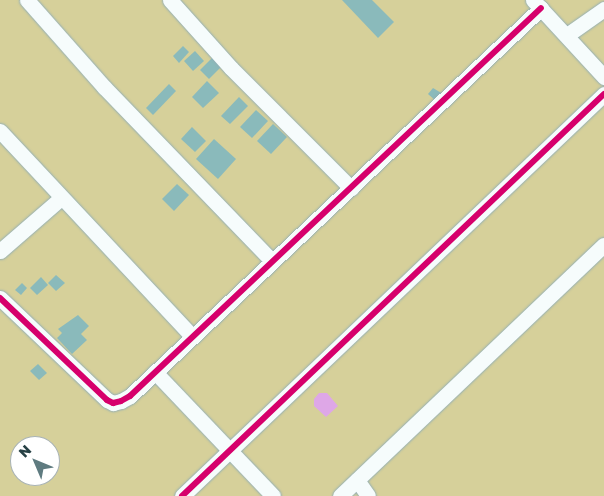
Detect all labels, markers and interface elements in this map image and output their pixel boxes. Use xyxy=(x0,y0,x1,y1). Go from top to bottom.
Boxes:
north arrow xyxy=(10,436,60,486)
text: N xyxy=(15,441,35,461)

